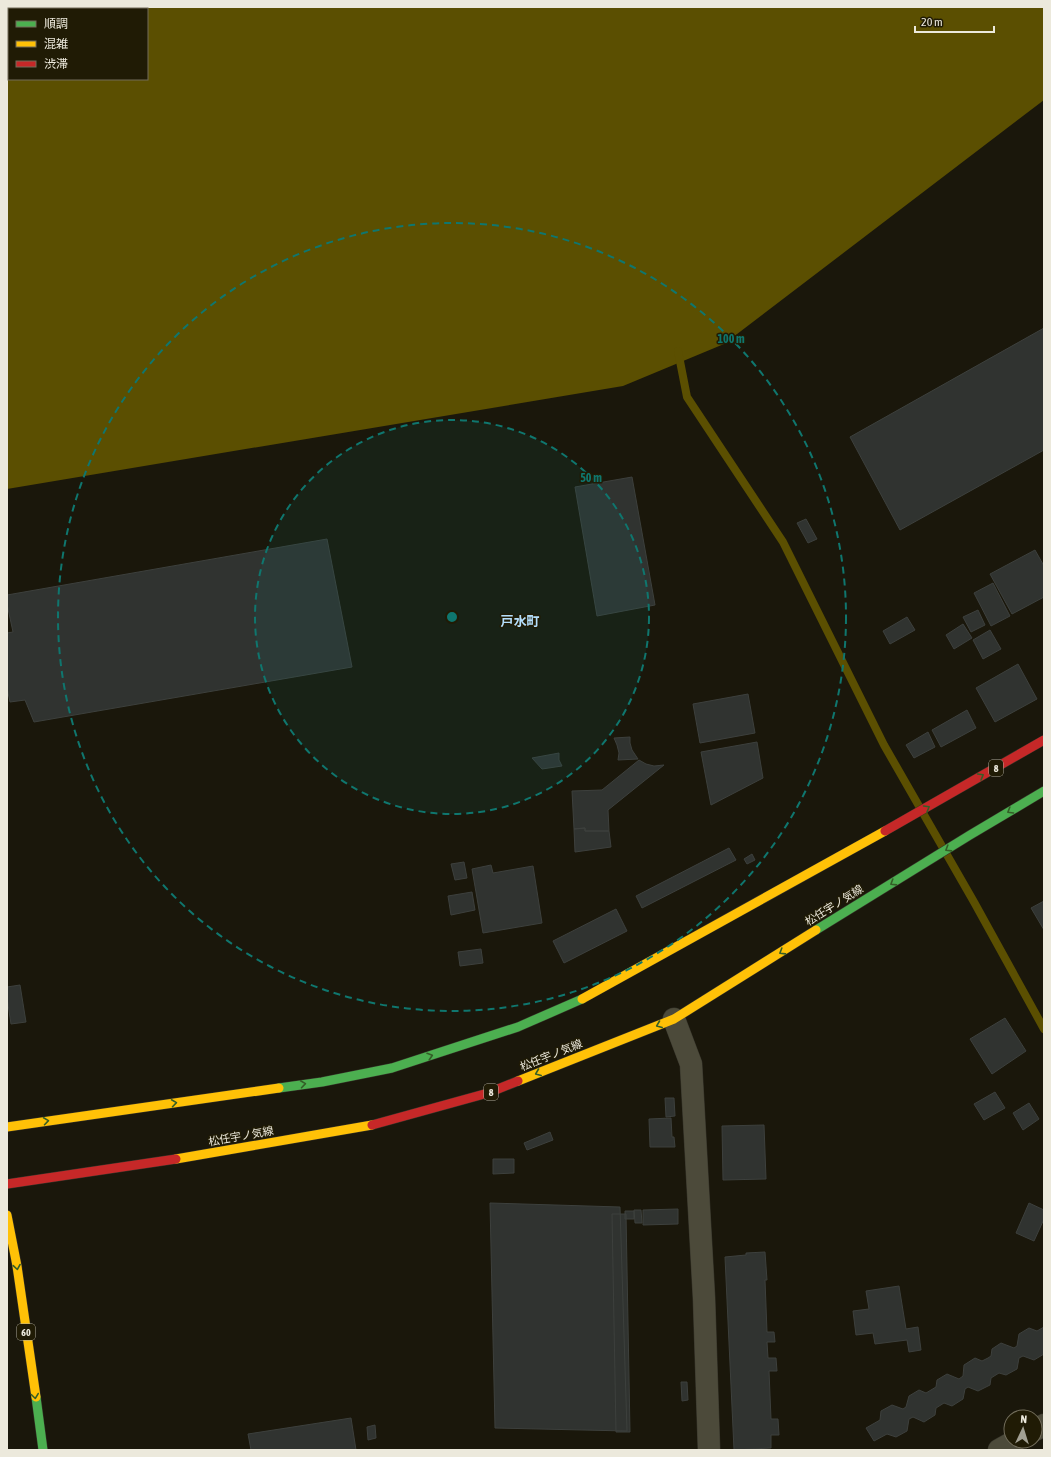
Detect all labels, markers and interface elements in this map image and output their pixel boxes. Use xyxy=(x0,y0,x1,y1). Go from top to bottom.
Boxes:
legend xyxy=(8,8,148,80)
scale bar xyxy=(915,8,994,34)
text: 20 m xyxy=(921,15,943,29)
text: 順調 xyxy=(44,17,68,31)
text: 混雑 xyxy=(44,37,68,51)
text: 渋滞 xyxy=(44,57,68,71)
text: 100 m xyxy=(717,332,745,346)
text: 50 m xyxy=(580,471,602,485)
centre of rings xyxy=(445,610,459,624)
district label: 戸水町 xyxy=(500,614,540,629)
road number: 8 xyxy=(989,760,1003,776)
one-way arrow xyxy=(977,774,984,781)
one-way arrow xyxy=(922,806,930,813)
one-way arrow xyxy=(1007,807,1014,814)
one-way arrow xyxy=(945,844,952,852)
one-way arrow xyxy=(890,878,897,886)
street label: 松任宇ノ気線 xyxy=(803,882,865,928)
one-way arrow xyxy=(779,947,786,954)
one-way arrow xyxy=(655,1020,662,1028)
street label: 松任宇ノ気線 xyxy=(518,1037,584,1073)
one-way arrow xyxy=(426,1052,433,1061)
one-way arrow xyxy=(534,1069,541,1077)
one-way arrow xyxy=(300,1080,306,1089)
road number: 8 xyxy=(484,1084,498,1100)
one-way arrow xyxy=(171,1099,177,1108)
one-way arrow xyxy=(43,1117,49,1126)
street label: 松任宇ノ気線 xyxy=(207,1124,275,1148)
one-way arrow xyxy=(12,1264,20,1271)
road number: 60 xyxy=(17,1324,35,1340)
one-way arrow xyxy=(30,1393,39,1399)
north arrow xyxy=(1003,1409,1043,1449)
text: N xyxy=(1020,1413,1027,1425)

